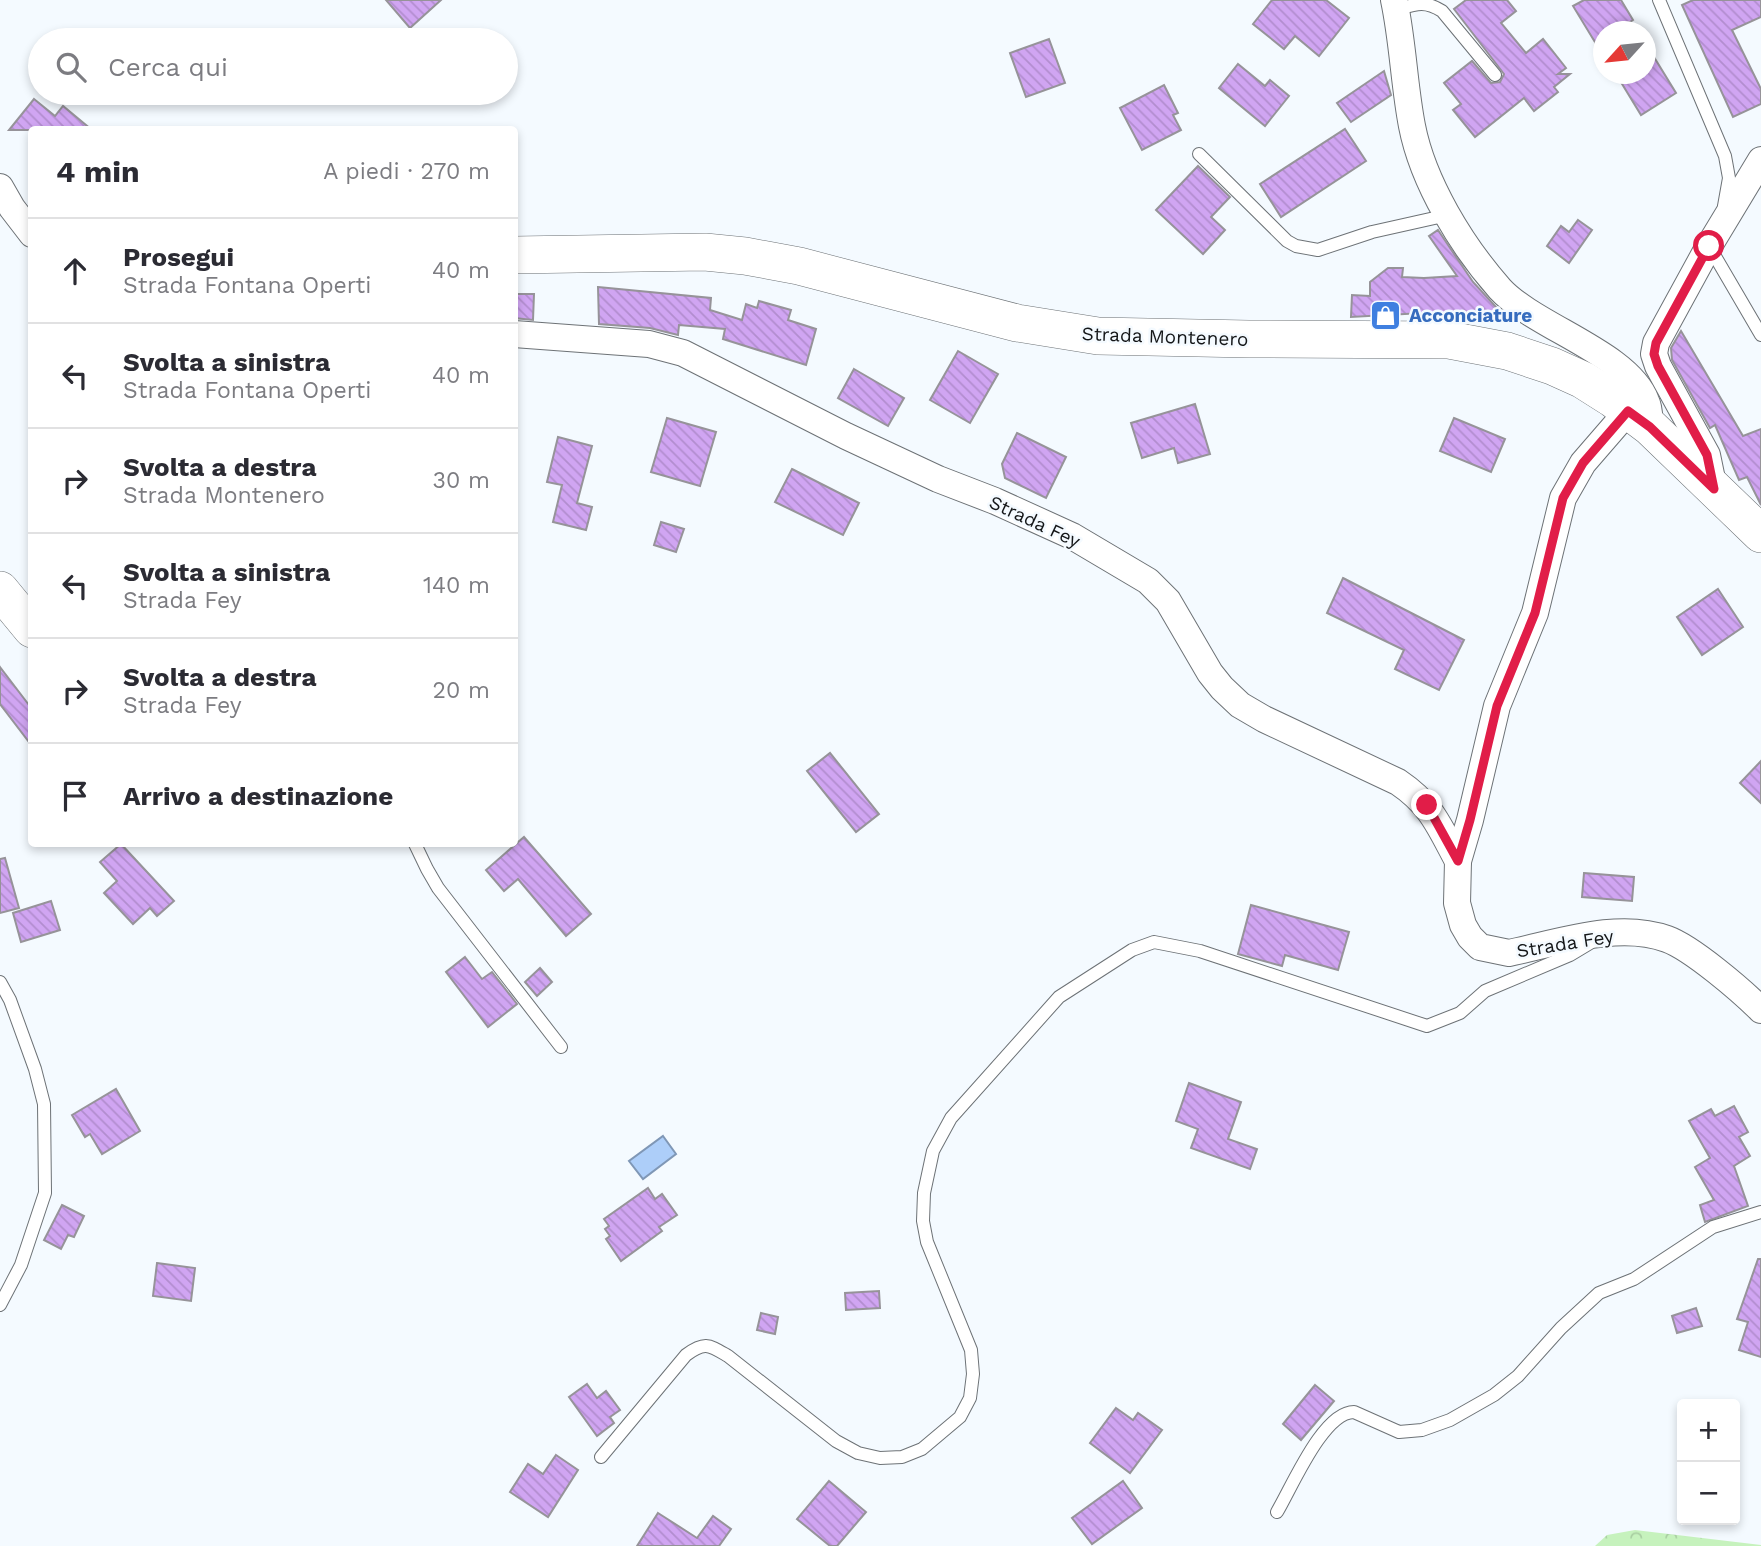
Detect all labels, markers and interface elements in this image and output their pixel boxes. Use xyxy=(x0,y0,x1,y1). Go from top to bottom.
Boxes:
north arrow xyxy=(1593,21,1656,84)
search box xyxy=(28,28,518,105)
icon: search xyxy=(52,48,90,86)
text: Cerca qui xyxy=(108,52,228,82)
text: 4 min xyxy=(56,154,140,189)
text: A piedi · 270 m xyxy=(323,158,490,185)
route start xyxy=(1693,230,1724,261)
text: Prosegui xyxy=(123,242,234,272)
icon: ahead xyxy=(56,252,94,290)
text: 40 m xyxy=(432,257,490,284)
text: Strada Fontana Operti xyxy=(123,272,371,299)
shop icon: Acconciature xyxy=(1369,298,1403,332)
place label: Acconciature xyxy=(1409,304,1532,327)
street label: Strada Montenero xyxy=(1081,322,1249,351)
text: Svolta a sinistra xyxy=(123,347,330,377)
icon: left xyxy=(56,357,94,395)
text: 40 m xyxy=(432,362,490,389)
text: Strada Fontana Operti xyxy=(123,377,371,404)
text: Svolta a destra xyxy=(123,452,316,482)
icon: right xyxy=(56,462,94,500)
text: 30 m xyxy=(433,467,490,494)
text: Strada Montenero xyxy=(123,482,325,509)
street label: Strada Fey xyxy=(986,490,1084,553)
text: Svolta a sinistra xyxy=(123,557,330,587)
icon: left xyxy=(56,567,94,605)
text: 140 m xyxy=(423,572,490,599)
text: Strada Fey xyxy=(123,587,242,614)
text: Svolta a destra xyxy=(123,662,316,692)
icon: right xyxy=(56,672,94,710)
text: 20 m xyxy=(433,677,490,704)
text: Strada Fey xyxy=(123,692,242,719)
icon: arrive xyxy=(56,777,94,815)
text: Arrivo a destinazione xyxy=(123,781,393,811)
route end xyxy=(1411,789,1442,820)
street label: Strada Fey xyxy=(1515,924,1615,963)
map controls xyxy=(1677,1399,1740,1525)
button: + xyxy=(1677,1399,1740,1462)
button: − xyxy=(1677,1462,1740,1525)

